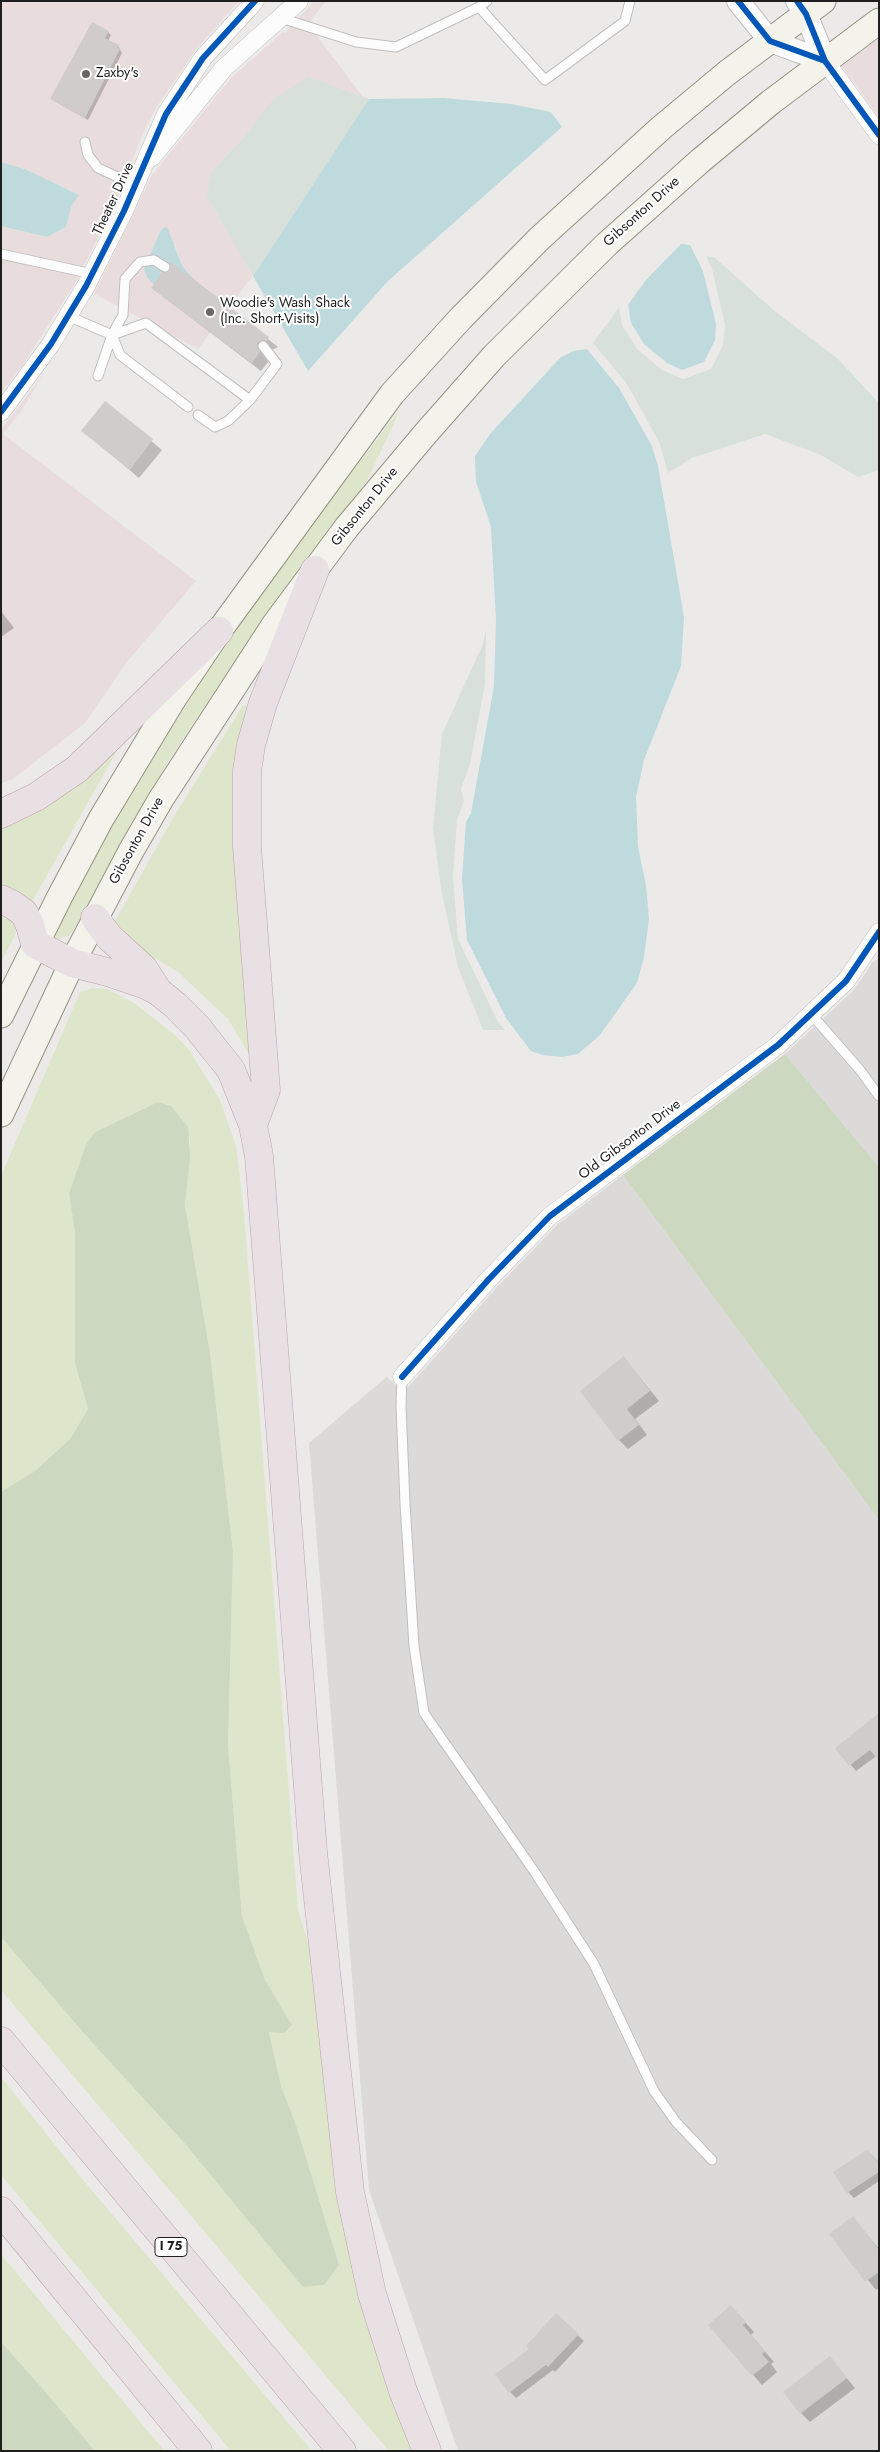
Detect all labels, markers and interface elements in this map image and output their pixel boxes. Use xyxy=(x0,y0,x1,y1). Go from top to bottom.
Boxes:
place label: Zaxby's xyxy=(96,66,138,82)
marker: Zaxby's xyxy=(80,68,92,80)
street label: Theater Drive xyxy=(90,160,138,238)
street label: Gibsonton Drive xyxy=(600,173,684,251)
place label: Woodie's Wash Shack (Inc. Short-Visits) xyxy=(220,296,350,328)
marker: Woodie's Wash Shack (Inc. Short-Visits) xyxy=(204,306,216,318)
street label: Gibsonton Drive xyxy=(328,464,402,550)
street label: Gibsonton Drive xyxy=(106,795,168,887)
street label: Old Gibsonton Drive xyxy=(576,1096,684,1184)
road number: I 75 xyxy=(155,2238,187,2256)

